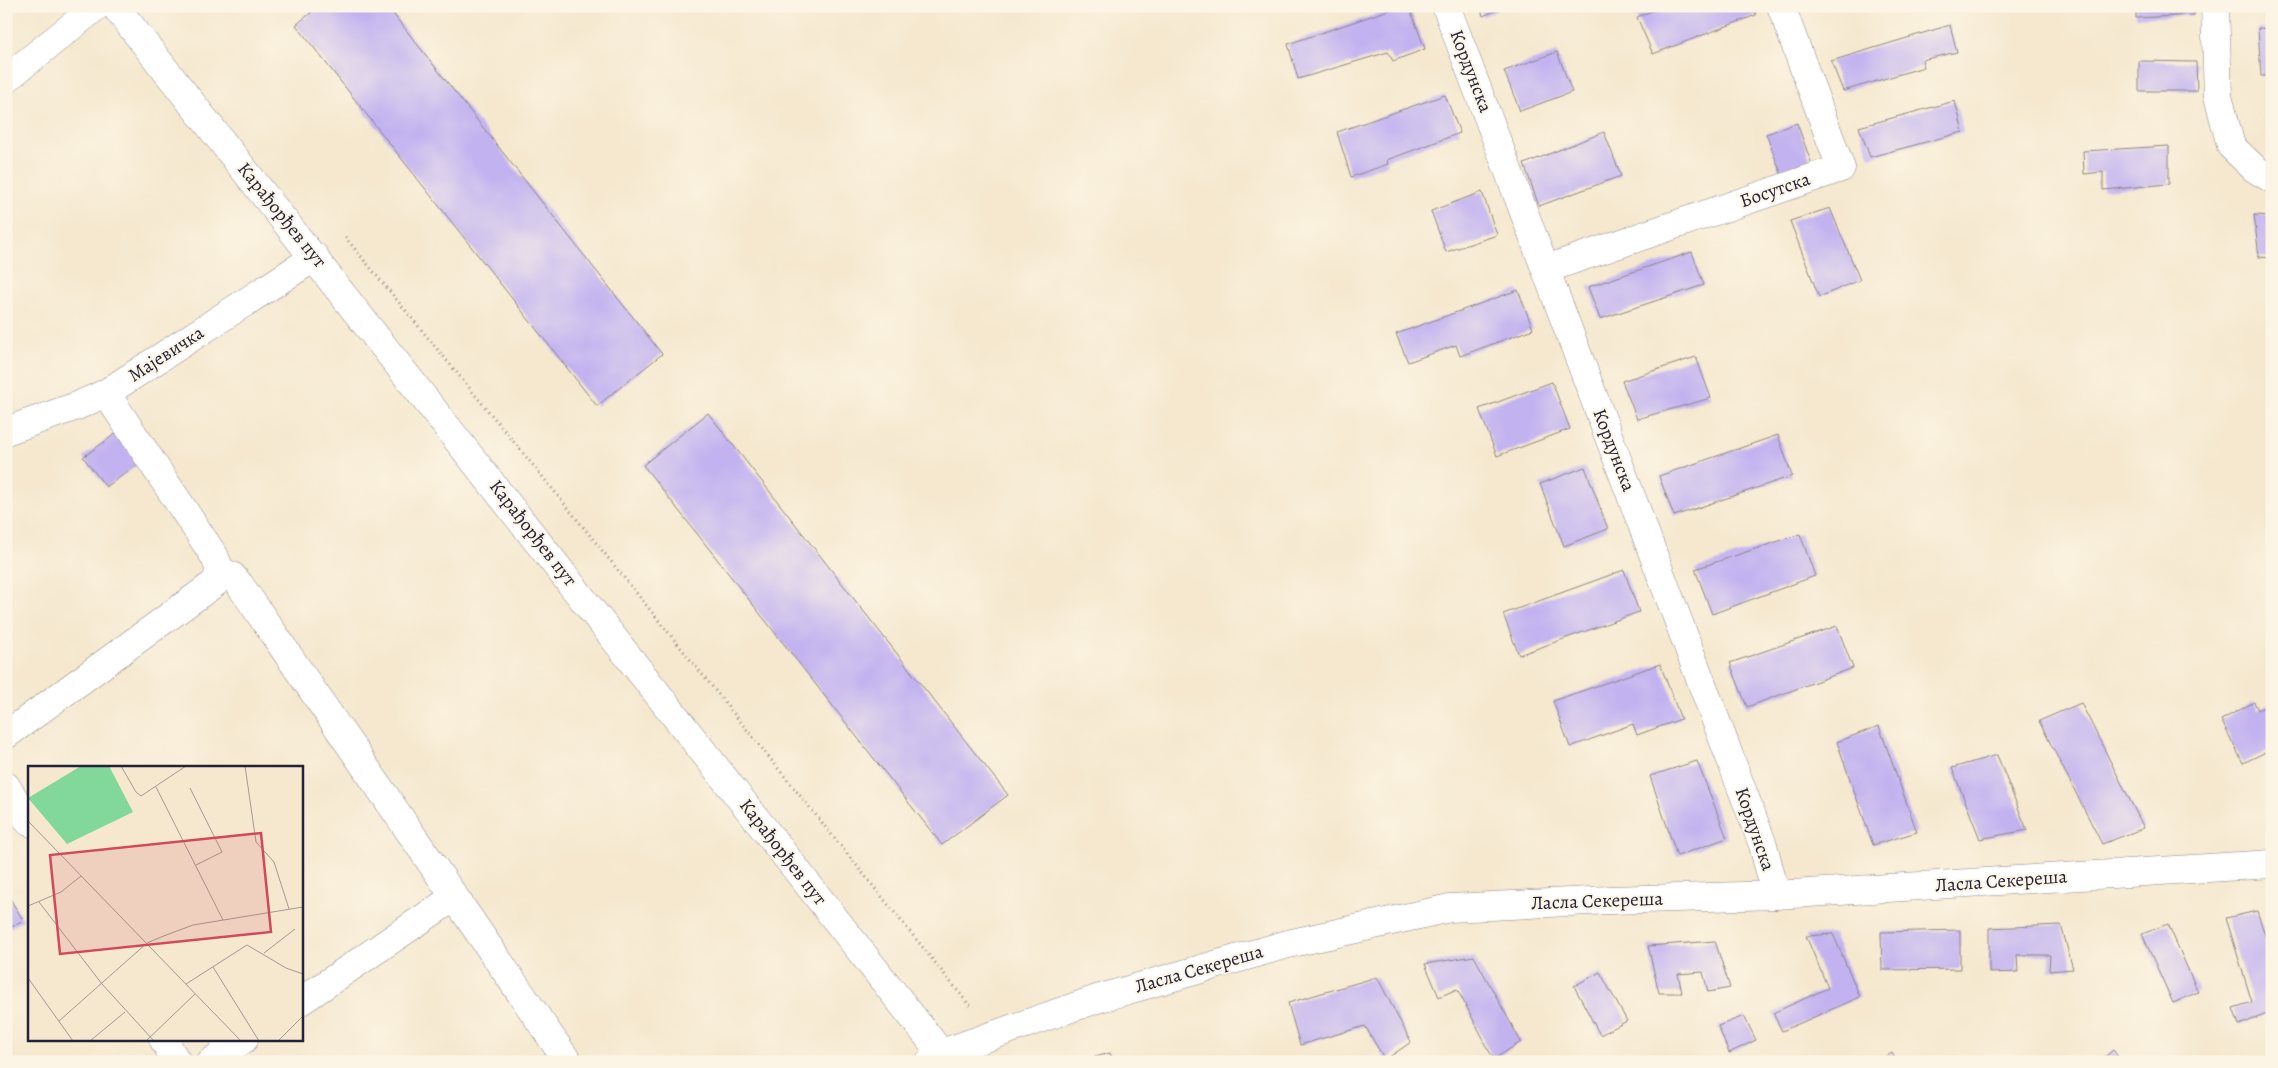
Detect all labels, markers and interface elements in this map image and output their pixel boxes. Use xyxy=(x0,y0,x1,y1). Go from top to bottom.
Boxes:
street label: Кордунска xyxy=(1443,26,1499,116)
street label: Карађорђев пут xyxy=(231,157,333,274)
street label: Босутска xyxy=(1736,166,1814,214)
street label: Мајевичка xyxy=(123,320,209,388)
street label: Кордунска xyxy=(1586,405,1642,495)
street label: Карађорђев пут xyxy=(483,474,583,592)
inset map xyxy=(28,766,302,1040)
street label: Кордунска xyxy=(1729,784,1781,874)
street label: Карађорђев пут xyxy=(733,793,833,911)
street label: Ласла Секереша xyxy=(1934,863,2068,899)
street label: Ласла Секереша xyxy=(1530,886,1664,916)
street label: Ласла Секереша xyxy=(1132,938,1266,1000)

